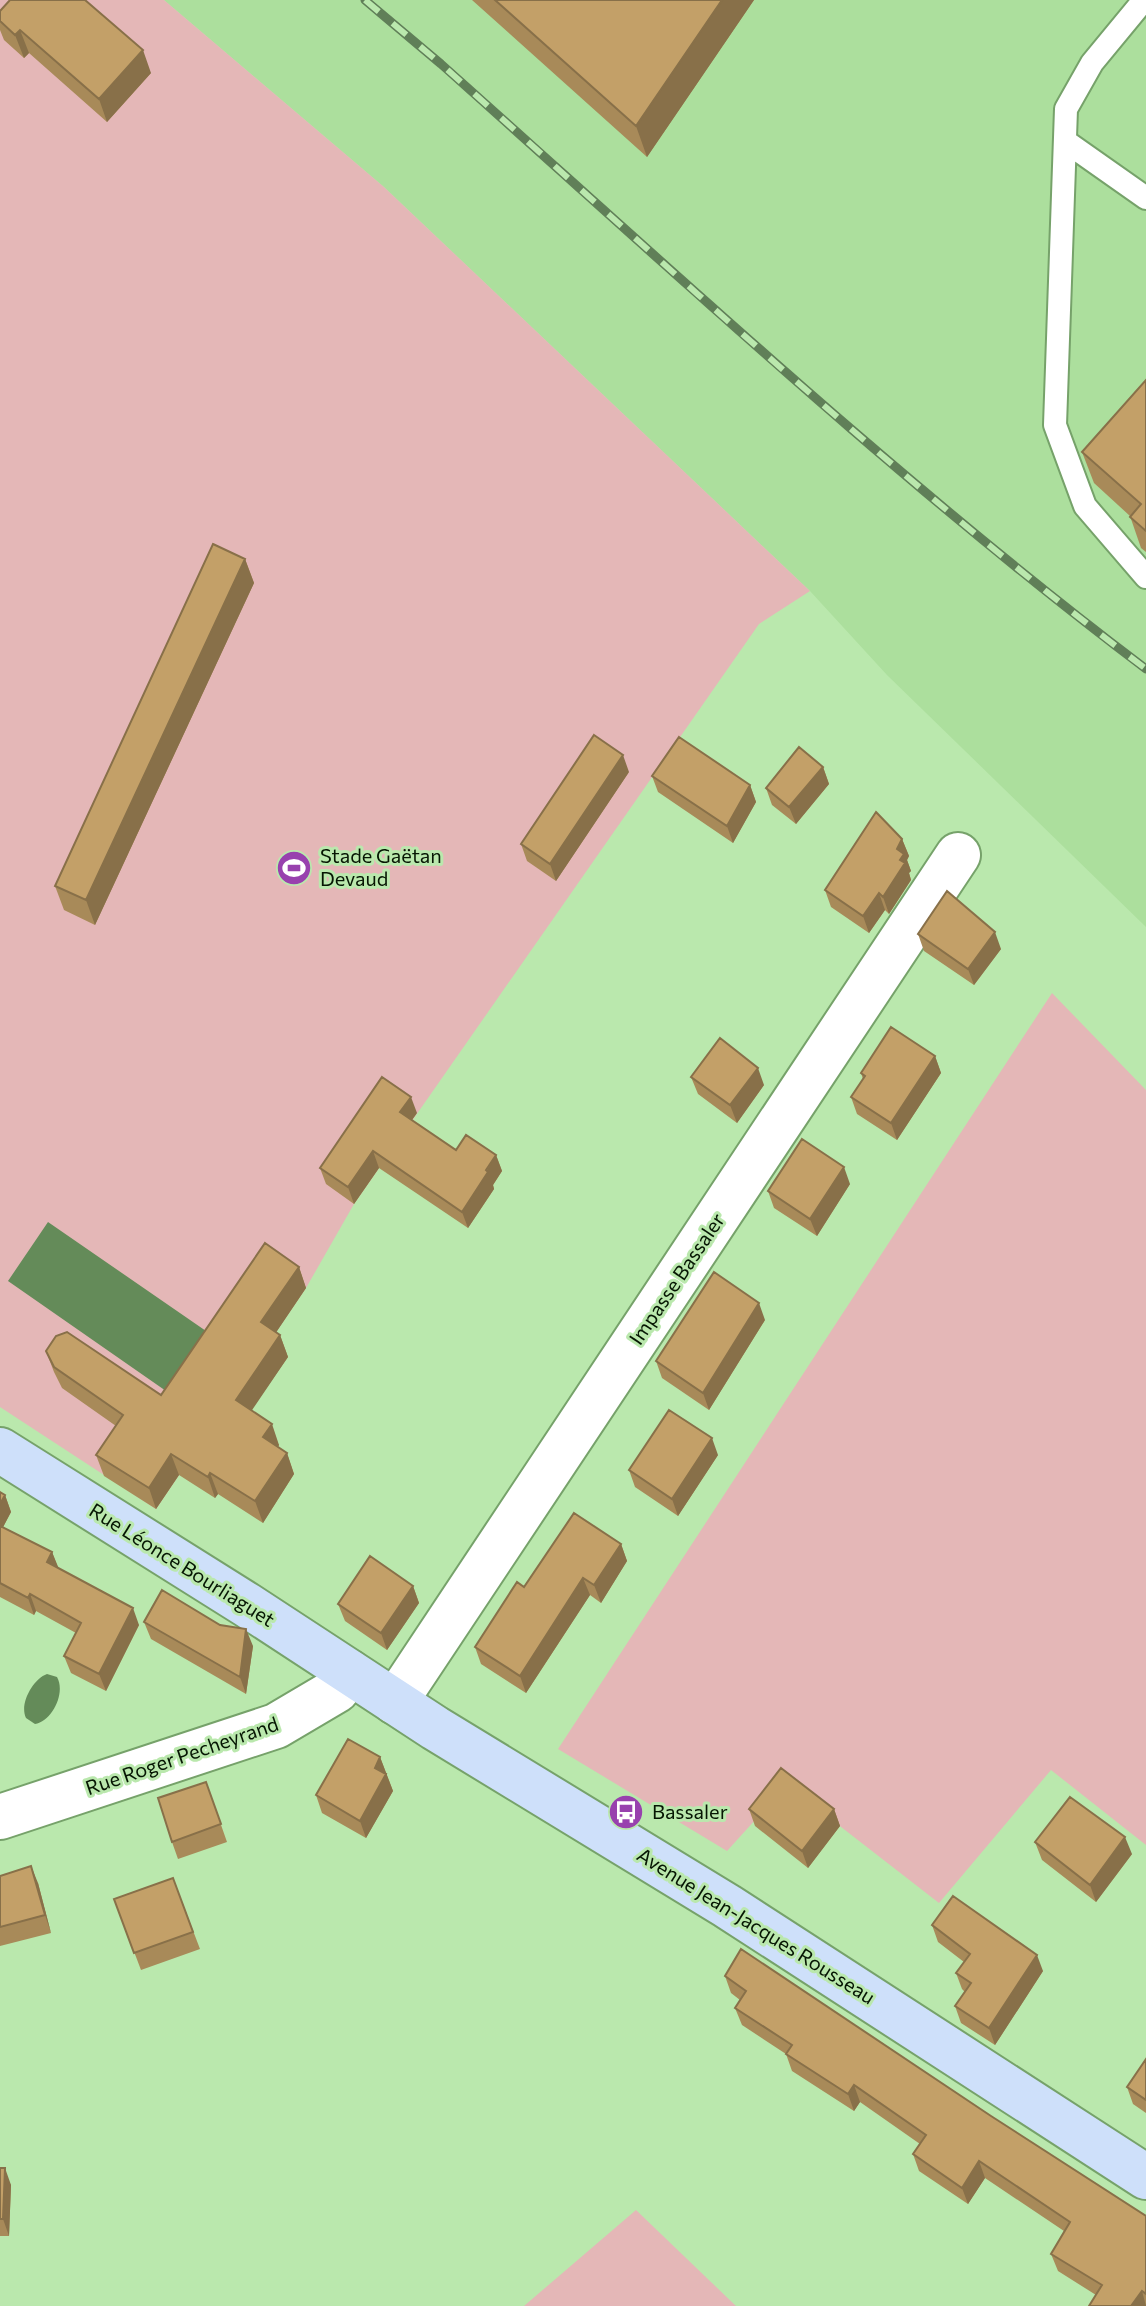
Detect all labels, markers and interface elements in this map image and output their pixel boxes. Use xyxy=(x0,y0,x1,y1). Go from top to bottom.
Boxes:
place label: Stade Gaëtan Devaud xyxy=(320,843,442,890)
sports icon: Stade Gaëtan Devaud xyxy=(275,849,313,887)
street label: Impasse Bassaler xyxy=(623,1208,729,1349)
street label: Rue Léonce Bourliaguet xyxy=(85,1497,280,1631)
street label: Rue Roger Pecheyrand xyxy=(82,1711,281,1799)
bus stop icon: Bassaler xyxy=(607,1793,645,1831)
place label: Bassaler xyxy=(652,1799,728,1823)
street label: Avenue Jean-Jacques Rousseau xyxy=(633,1842,880,2008)

